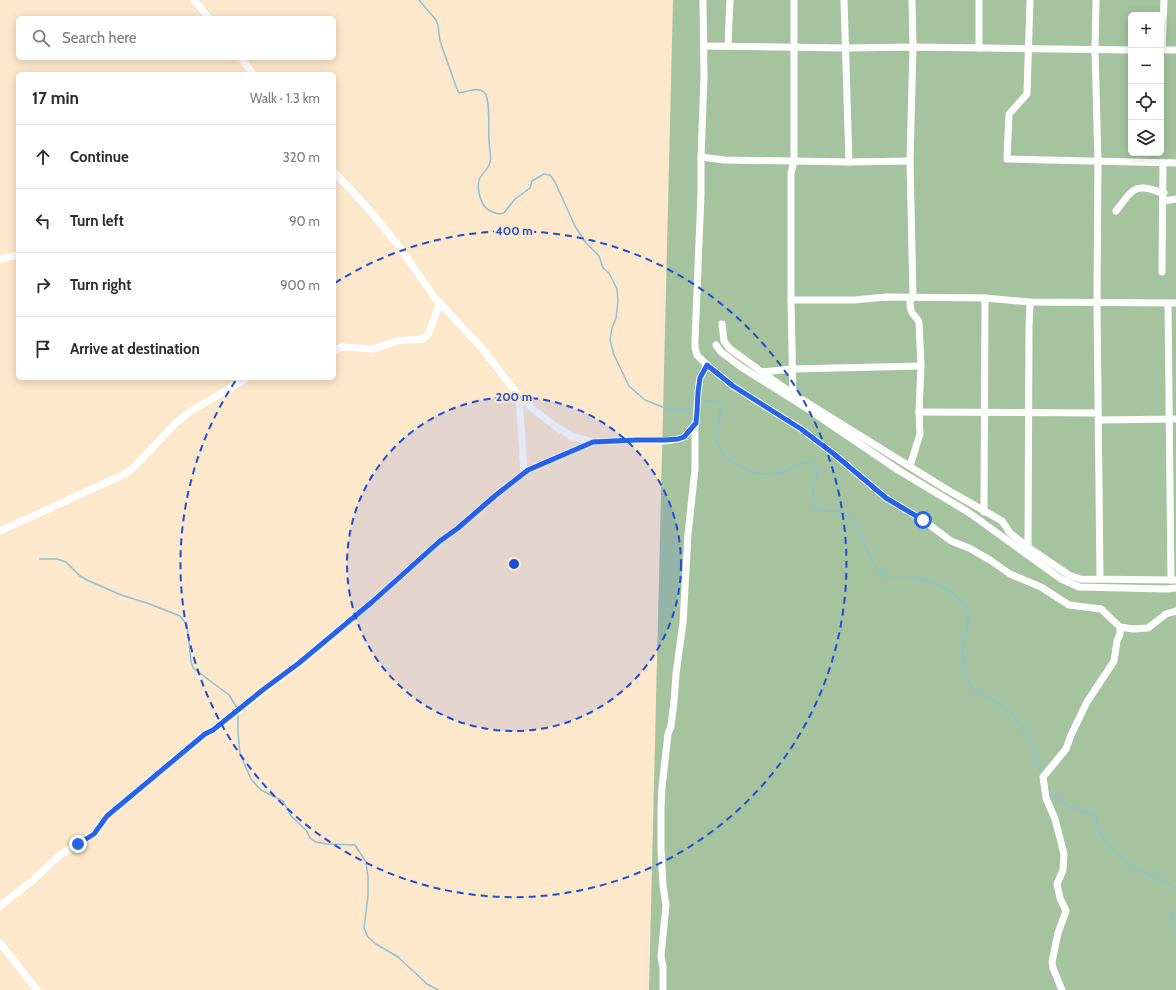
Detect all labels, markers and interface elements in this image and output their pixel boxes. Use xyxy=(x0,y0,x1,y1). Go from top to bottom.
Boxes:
map controls xyxy=(1128,12,1164,156)
button: + xyxy=(1128,12,1164,48)
search box xyxy=(16,16,336,60)
icon: search xyxy=(30,27,52,49)
text: Search here xyxy=(62,29,137,47)
button: − xyxy=(1128,48,1164,84)
button: locate xyxy=(1128,84,1164,120)
text: 17 min xyxy=(32,88,79,108)
text: Walk · 1.3 km xyxy=(250,90,320,106)
button: layers xyxy=(1128,120,1164,156)
icon: ahead xyxy=(32,146,54,168)
text: Continue xyxy=(70,148,129,166)
text: 320 m xyxy=(283,149,320,165)
icon: left xyxy=(32,210,54,232)
text: Turn left xyxy=(70,212,124,230)
text: 90 m xyxy=(289,213,320,229)
text: 400 m xyxy=(495,223,533,238)
icon: right xyxy=(32,274,54,296)
text: Turn right xyxy=(70,276,131,294)
text: 900 m xyxy=(280,277,320,293)
icon: arrive xyxy=(32,338,54,360)
text: Arrive at destination xyxy=(70,340,200,358)
text: 200 m xyxy=(496,389,532,404)
route start xyxy=(914,511,932,529)
centre of rings xyxy=(507,557,521,571)
route end xyxy=(69,835,87,853)

